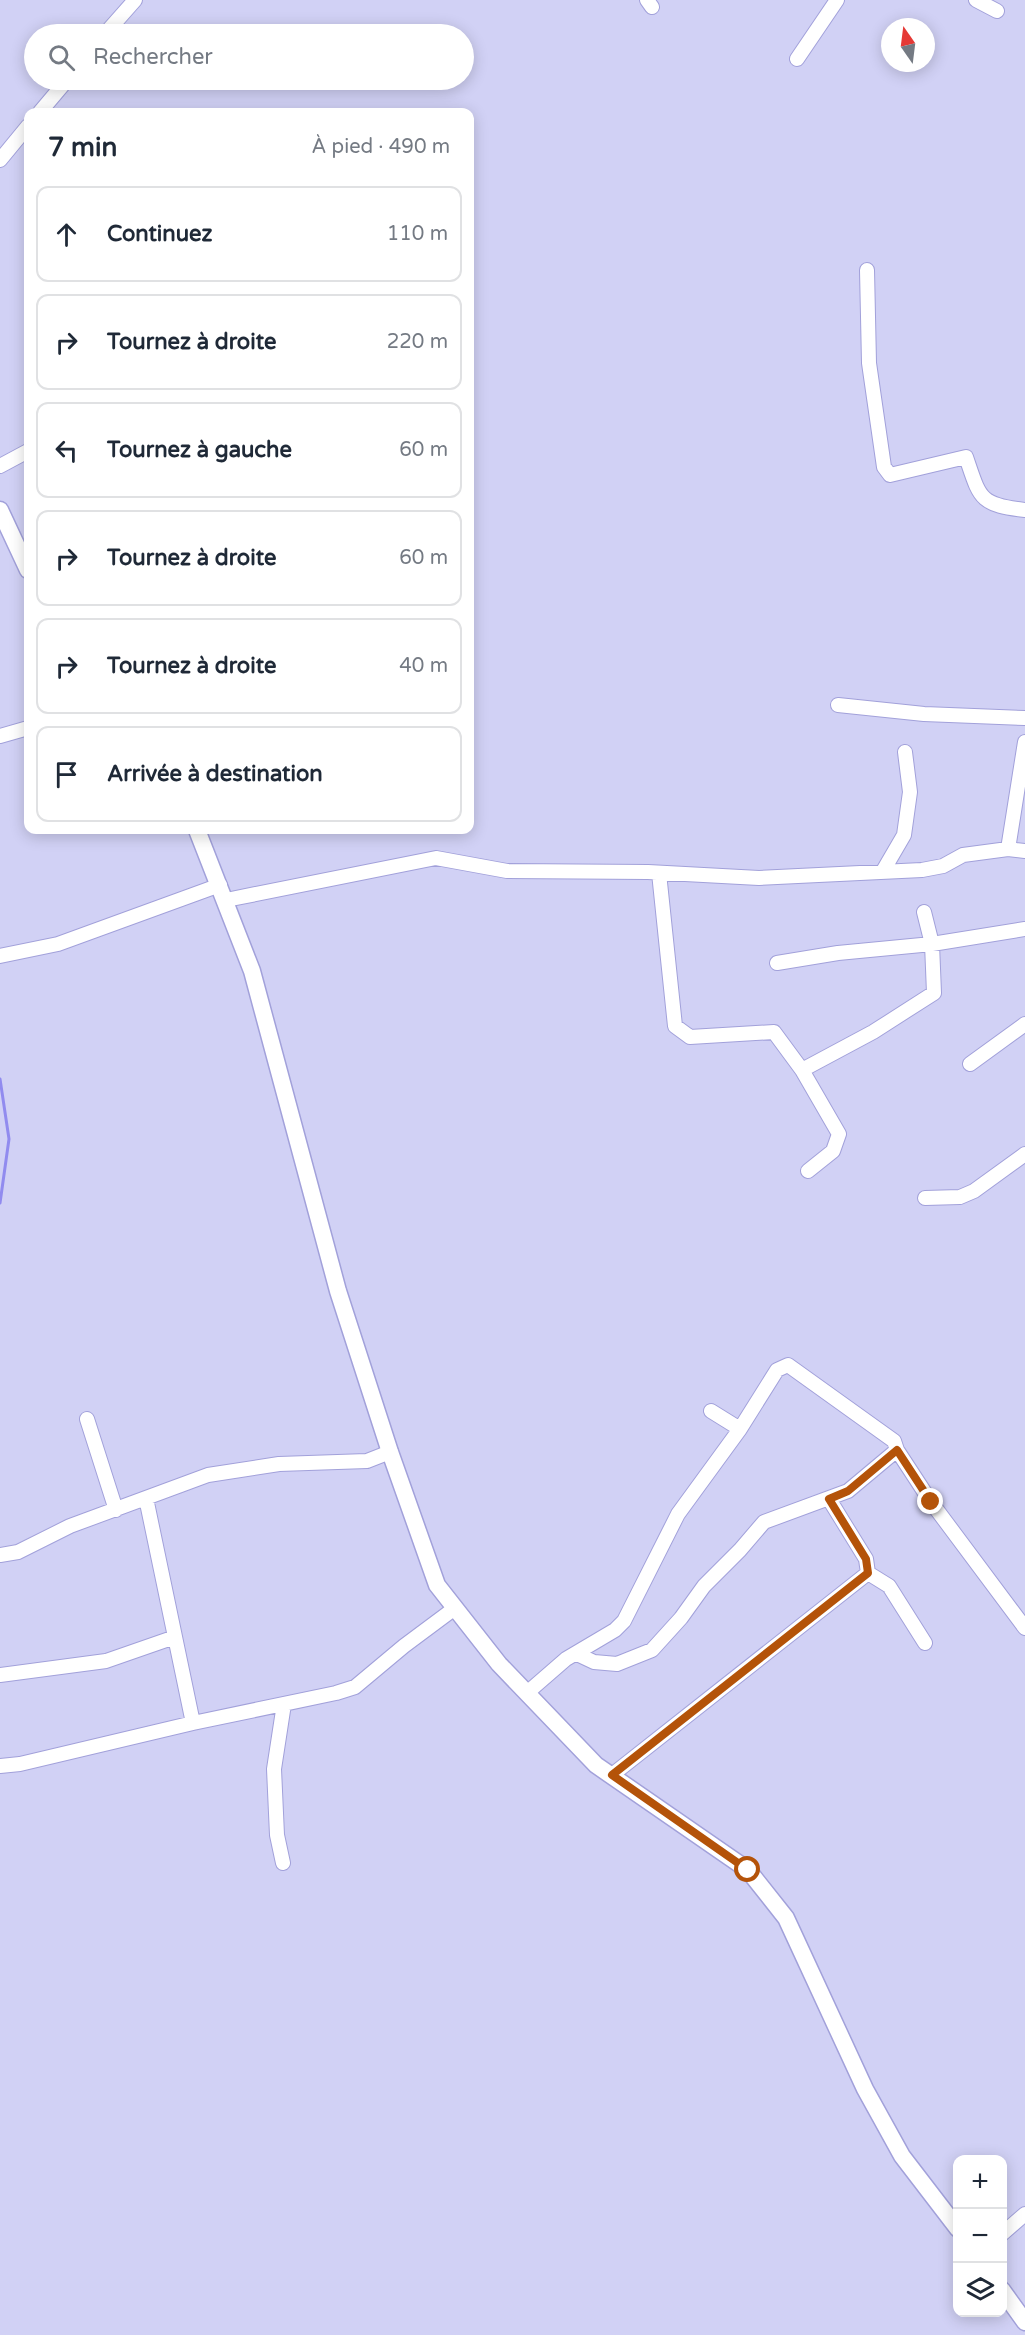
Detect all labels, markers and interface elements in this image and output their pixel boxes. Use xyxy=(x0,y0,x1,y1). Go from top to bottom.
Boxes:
north arrow xyxy=(881,18,935,72)
search box xyxy=(24,24,474,90)
icon: search xyxy=(45,41,78,74)
text: Rechercher xyxy=(93,44,213,70)
text: 7 min xyxy=(48,132,117,163)
text: À pied · 490 m xyxy=(312,135,450,159)
icon: ahead xyxy=(50,218,83,251)
text: Continuez xyxy=(107,221,212,247)
text: 110 m xyxy=(387,222,448,246)
icon: right xyxy=(50,326,83,359)
text: Tournez à droite xyxy=(107,329,276,355)
text: 220 m xyxy=(387,330,448,354)
icon: left xyxy=(50,434,83,467)
text: Tournez à gauche xyxy=(107,437,292,463)
text: 60 m xyxy=(399,438,448,462)
icon: right xyxy=(50,542,83,575)
text: Tournez à droite xyxy=(107,545,276,571)
text: 60 m xyxy=(399,546,448,570)
icon: right xyxy=(50,650,83,683)
text: Tournez à droite xyxy=(107,653,276,679)
text: 40 m xyxy=(399,654,448,678)
icon: arrive xyxy=(50,758,83,791)
text: Arrivée à destination xyxy=(107,761,323,787)
route end xyxy=(917,1488,943,1514)
route start xyxy=(734,1856,760,1882)
map controls xyxy=(953,2155,1007,2317)
button: + xyxy=(953,2155,1007,2209)
button: − xyxy=(953,2209,1007,2263)
button: layers xyxy=(953,2263,1007,2317)

